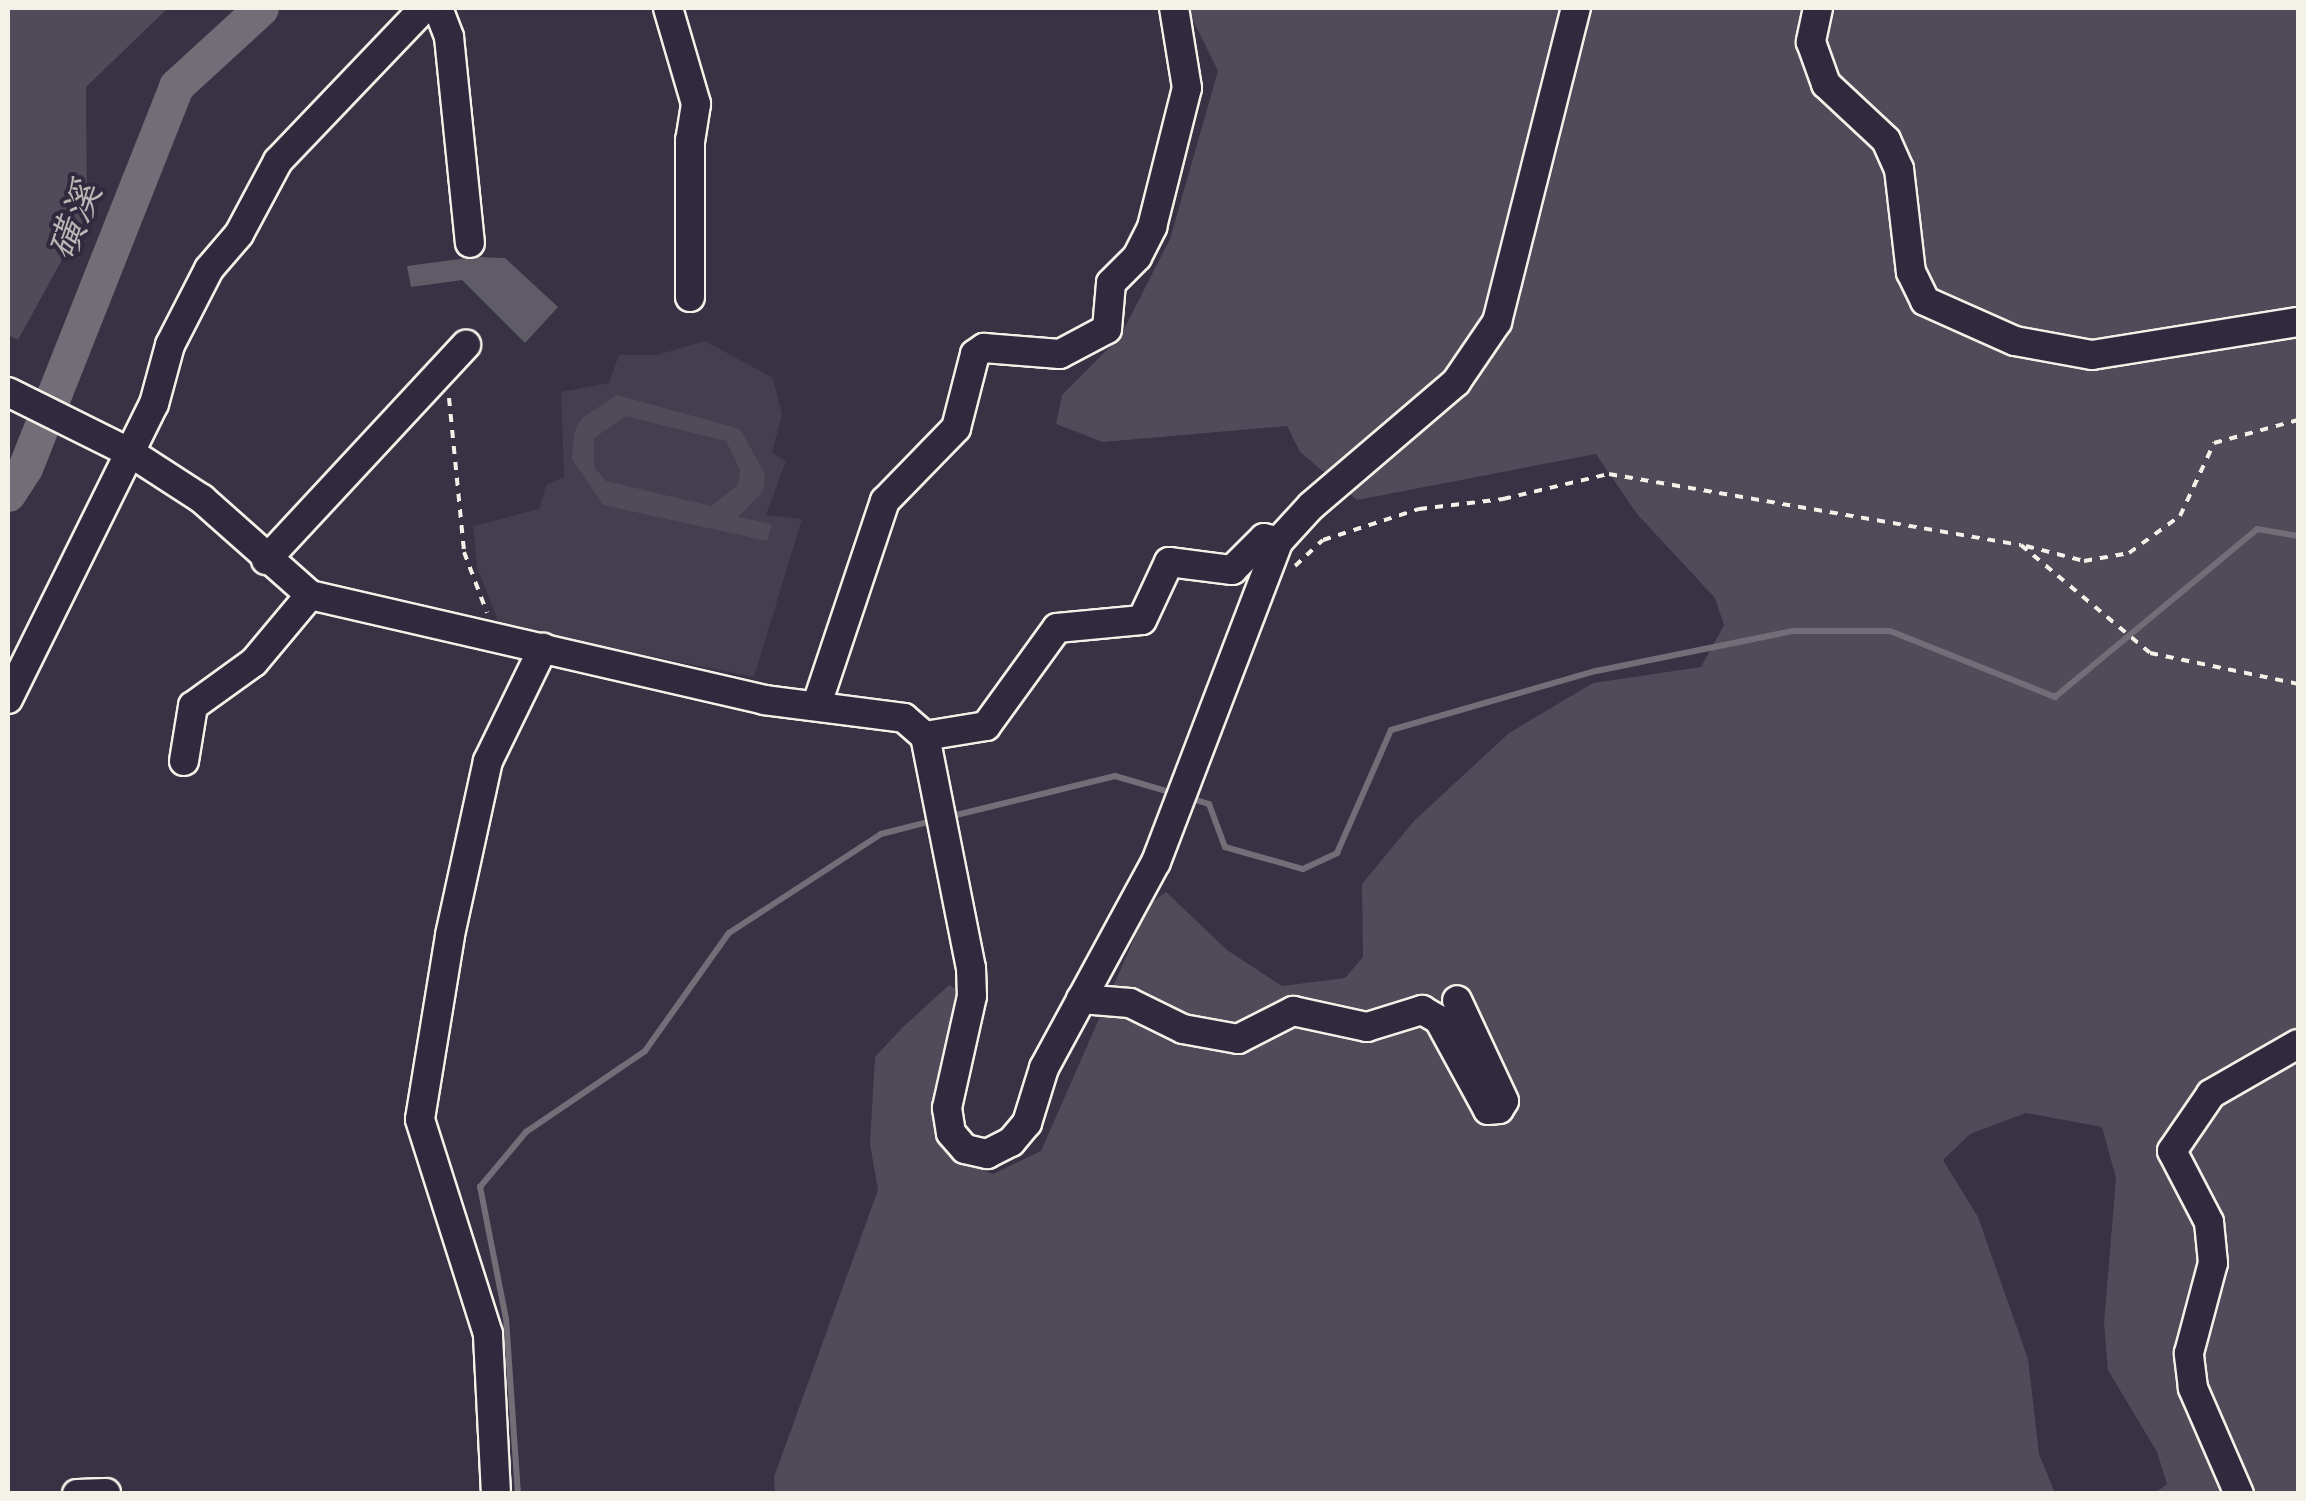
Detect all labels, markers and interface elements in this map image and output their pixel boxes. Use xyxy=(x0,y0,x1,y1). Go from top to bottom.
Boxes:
water label: 磺溪 xyxy=(39,176,113,268)

